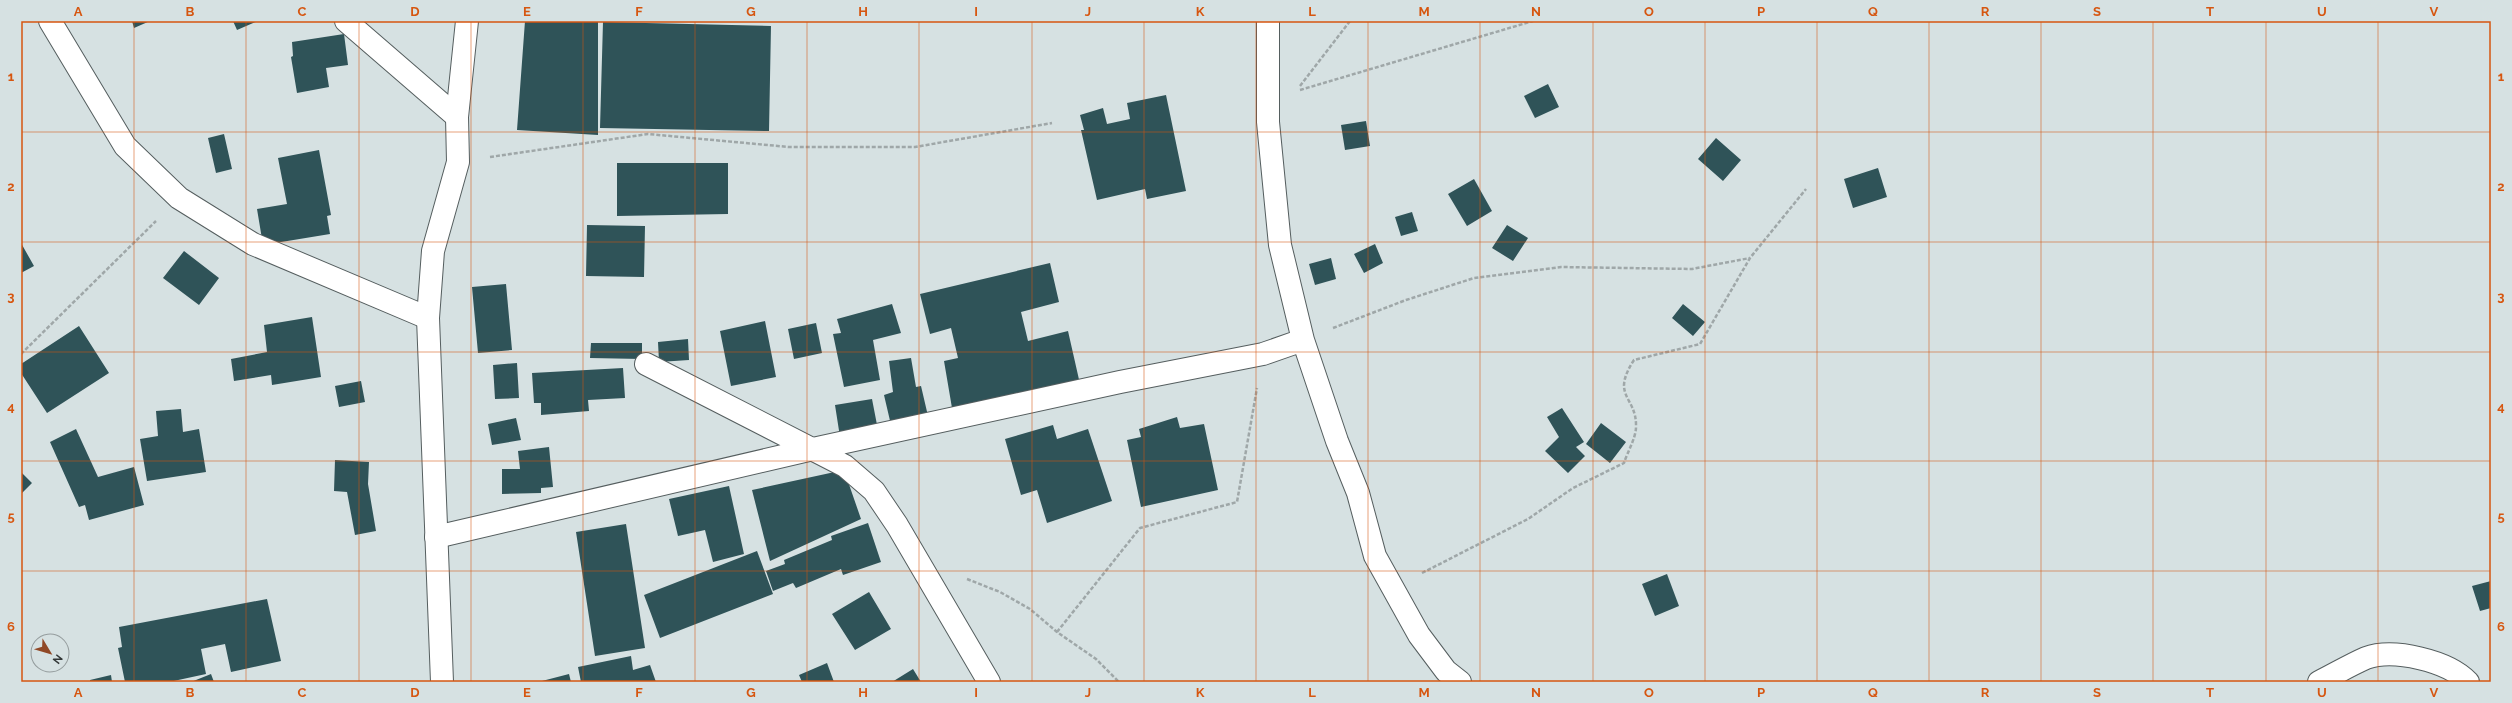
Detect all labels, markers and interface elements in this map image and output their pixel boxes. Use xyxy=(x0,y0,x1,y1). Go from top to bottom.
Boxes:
text: A xyxy=(74,4,83,19)
text: B xyxy=(186,4,195,19)
text: C xyxy=(298,4,307,19)
text: D xyxy=(410,4,420,19)
text: E xyxy=(523,4,531,19)
text: F xyxy=(635,4,643,19)
text: G xyxy=(746,4,756,19)
text: H xyxy=(858,4,868,19)
text: I xyxy=(974,4,978,19)
text: J xyxy=(1085,4,1091,19)
text: K xyxy=(1196,4,1205,19)
text: L xyxy=(1308,4,1316,19)
text: M xyxy=(1418,4,1430,19)
text: N xyxy=(1531,4,1541,19)
text: O xyxy=(1644,4,1654,19)
text: P xyxy=(1757,4,1765,19)
text: Q xyxy=(1868,4,1878,19)
text: R xyxy=(1981,4,1990,19)
text: S xyxy=(2093,4,2101,19)
text: T xyxy=(2206,4,2214,19)
text: U xyxy=(2317,4,2327,19)
text: V xyxy=(2430,4,2439,19)
text: 1 xyxy=(8,69,15,84)
text: 1 xyxy=(2498,69,2505,84)
text: 2 xyxy=(7,179,15,194)
text: 2 xyxy=(2497,179,2505,194)
text: 3 xyxy=(7,289,15,304)
text: 3 xyxy=(2497,289,2505,304)
text: 4 xyxy=(7,399,15,414)
text: 4 xyxy=(2497,399,2505,414)
text: 5 xyxy=(7,509,15,524)
text: 5 xyxy=(2497,509,2505,524)
text: 6 xyxy=(7,619,15,634)
text: 6 xyxy=(2497,619,2505,634)
north arrow xyxy=(30,633,70,673)
text: N xyxy=(50,652,65,666)
text: A xyxy=(74,685,83,700)
text: B xyxy=(186,685,195,700)
text: C xyxy=(298,685,307,700)
text: D xyxy=(410,685,420,700)
text: E xyxy=(523,685,531,700)
text: F xyxy=(635,685,643,700)
text: G xyxy=(746,685,756,700)
text: H xyxy=(858,685,868,700)
text: I xyxy=(974,685,978,700)
text: J xyxy=(1085,685,1091,700)
text: K xyxy=(1196,685,1205,700)
text: L xyxy=(1308,685,1316,700)
text: M xyxy=(1418,685,1430,700)
text: N xyxy=(1531,685,1541,700)
text: O xyxy=(1644,685,1654,700)
text: P xyxy=(1757,685,1765,700)
text: Q xyxy=(1868,685,1878,700)
text: R xyxy=(1981,685,1990,700)
text: S xyxy=(2093,685,2101,700)
text: T xyxy=(2206,685,2214,700)
text: U xyxy=(2317,685,2327,700)
text: V xyxy=(2430,685,2439,700)

